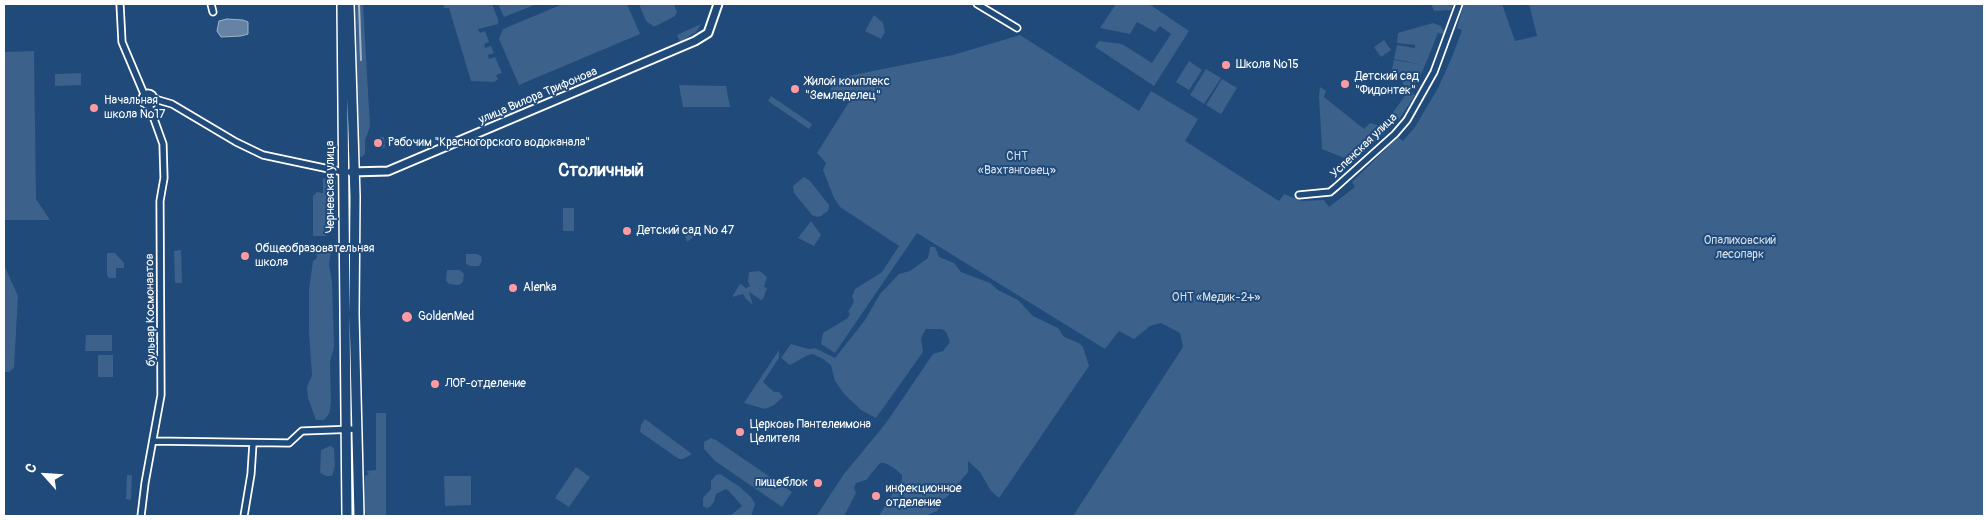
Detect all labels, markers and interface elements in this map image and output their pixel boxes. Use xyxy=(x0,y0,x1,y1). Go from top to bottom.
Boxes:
place label: Школа №15 xyxy=(1236,58,1299,72)
marker: Школа №15 xyxy=(1220,59,1232,71)
street label: улица Вилора Трифонова xyxy=(476,64,600,128)
place label: Детский сад "Фидонтек" xyxy=(1355,70,1419,98)
place label: Жилой комплекс "Земледелец" xyxy=(805,75,890,103)
marker: Детский сад "Фидонтек" xyxy=(1339,78,1351,90)
marker: Жилой комплекс "Земледелец" xyxy=(789,83,801,95)
place label: Начальная школа №17 xyxy=(104,94,165,122)
marker: Начальная школа №17 xyxy=(88,102,100,114)
street label: Успенская улица xyxy=(1328,110,1400,182)
place label: Рабочим "Красногорского водоканала" xyxy=(388,136,590,150)
marker: Рабочим "Красногорского водоканала" xyxy=(372,137,384,149)
street label: Черневская улица xyxy=(324,141,338,233)
park label: СНТ «Вахтанговец» xyxy=(978,150,1056,178)
district label: Столичный xyxy=(558,160,644,182)
place label: Детский сад № 47 xyxy=(637,224,734,238)
marker: Детский сад № 47 xyxy=(621,225,633,237)
park label: Опалиховский лесопарк xyxy=(1704,234,1776,262)
place label: Общеобразовательная школа xyxy=(255,242,374,270)
marker: Общеобразовательная школа xyxy=(239,250,251,262)
street label: бульвар Космонавтов xyxy=(143,253,159,367)
place label: Alenka xyxy=(523,281,557,295)
marker: Alenka xyxy=(507,282,519,294)
park label: ОНТ «Медик-2+» xyxy=(1172,291,1260,305)
marker: GoldenMed xyxy=(400,310,414,324)
place label: GoldenMed xyxy=(418,310,474,324)
place label: ЛОР-отделение xyxy=(445,377,526,391)
marker: ЛОР-отделение xyxy=(429,378,441,390)
place label: Церковь Пантелеимона Целителя xyxy=(750,418,871,446)
marker: Церковь Пантелеимона Целителя xyxy=(734,426,746,438)
north arrow xyxy=(20,450,70,500)
text: С xyxy=(22,461,41,476)
place label: пищеблок xyxy=(755,476,808,490)
marker: пищеблок xyxy=(812,477,824,489)
place label: инфекционное отделение xyxy=(886,482,962,510)
marker: инфекционное отделение xyxy=(870,490,882,502)

